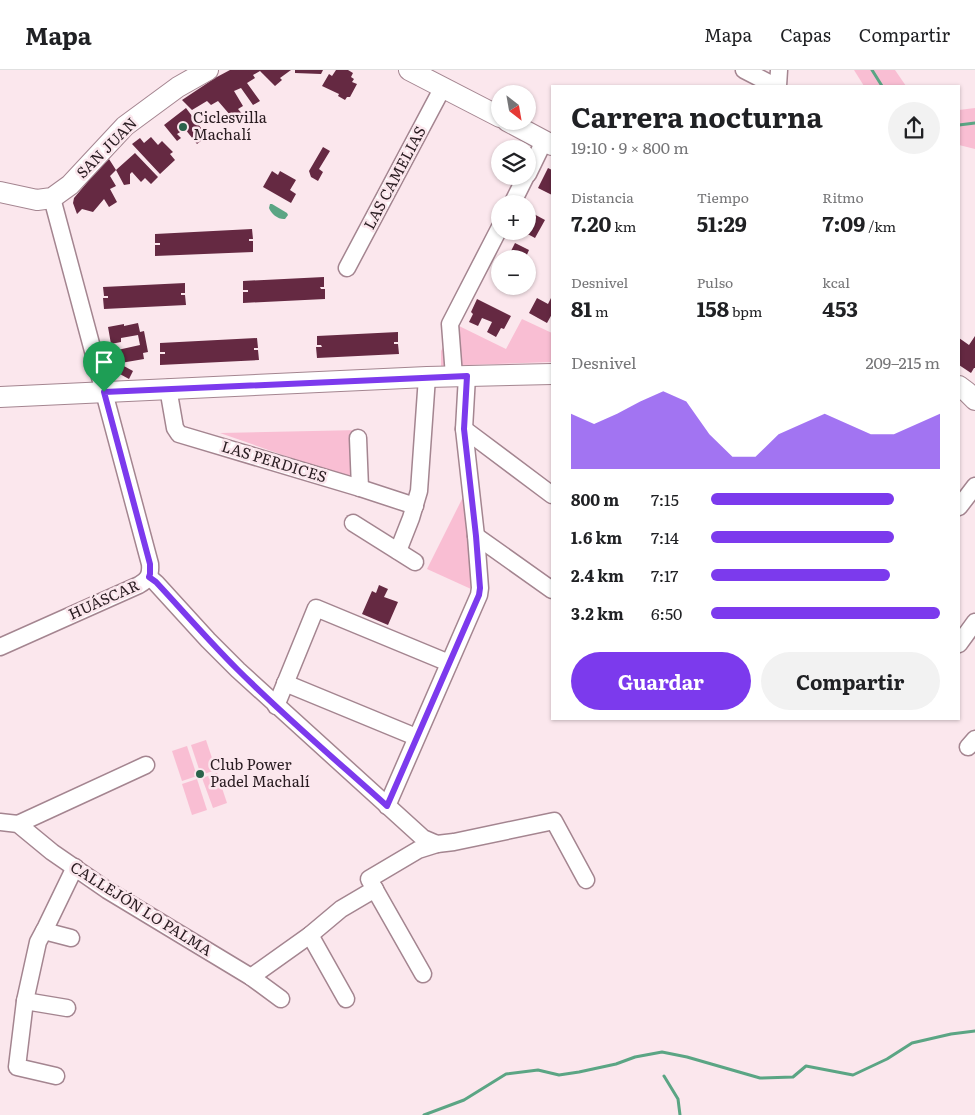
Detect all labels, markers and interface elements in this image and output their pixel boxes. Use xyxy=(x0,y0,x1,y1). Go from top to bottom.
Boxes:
text: Mapa xyxy=(25,17,92,52)
text: Mapa xyxy=(704,21,752,48)
text: Capas xyxy=(780,21,831,48)
text: Compartir xyxy=(859,21,950,48)
north arrow xyxy=(491,85,536,130)
map controls xyxy=(491,85,536,295)
text: Carrera nocturna xyxy=(571,95,823,137)
button: share xyxy=(888,102,940,154)
place label: Ciclesvilla Machalí xyxy=(193,105,268,145)
street label: SAN JUAN xyxy=(70,111,142,183)
marker: Ciclesvilla Machalí xyxy=(177,121,189,133)
street label: LAS CAMELIAS xyxy=(357,122,431,233)
text: 19:10 · 9 × 800 m xyxy=(571,135,689,159)
button: layers xyxy=(491,140,536,185)
text: Distancia xyxy=(571,187,634,207)
text: Tiempo xyxy=(697,187,749,207)
text: Ritmo xyxy=(822,187,864,207)
button: + xyxy=(491,195,536,240)
text: 7.20 xyxy=(571,207,611,238)
text: 51:29 xyxy=(697,207,747,238)
text: 7:09 xyxy=(822,207,865,238)
text: km xyxy=(611,216,636,236)
text: /km xyxy=(865,216,896,236)
button: − xyxy=(491,250,536,295)
text: Desnivel xyxy=(571,272,628,292)
text: Pulso xyxy=(697,272,733,292)
text: kcal xyxy=(822,272,850,292)
text: 81 xyxy=(571,292,592,323)
text: 158 xyxy=(697,292,729,323)
text: 453 xyxy=(822,292,858,323)
text: m xyxy=(592,301,608,321)
text: bpm xyxy=(729,301,762,321)
pin xyxy=(83,341,125,392)
icon: arrive xyxy=(90,348,118,376)
text: Desnivel xyxy=(571,350,636,374)
text: 209–215 m xyxy=(865,350,940,374)
street label: LAS PERDICES xyxy=(219,434,330,487)
text: 800 m xyxy=(571,487,619,511)
text: 7:15 xyxy=(651,487,679,511)
text: 1.6 km xyxy=(571,525,622,549)
text: 7:14 xyxy=(651,525,679,549)
text: 2.4 km xyxy=(571,563,624,587)
text: 7:17 xyxy=(651,563,678,587)
street label: HUÁSCAR xyxy=(64,573,143,625)
text: 3.2 km xyxy=(571,601,624,625)
text: 6:50 xyxy=(651,601,682,625)
button: Guardar xyxy=(571,652,751,710)
button: Compartir xyxy=(761,652,940,710)
place label: Club Power Padel Machalí xyxy=(210,752,310,792)
marker: Club Power Padel Machalí xyxy=(194,768,206,780)
street label: CALLEJÓN LO PALMA xyxy=(66,855,217,961)

